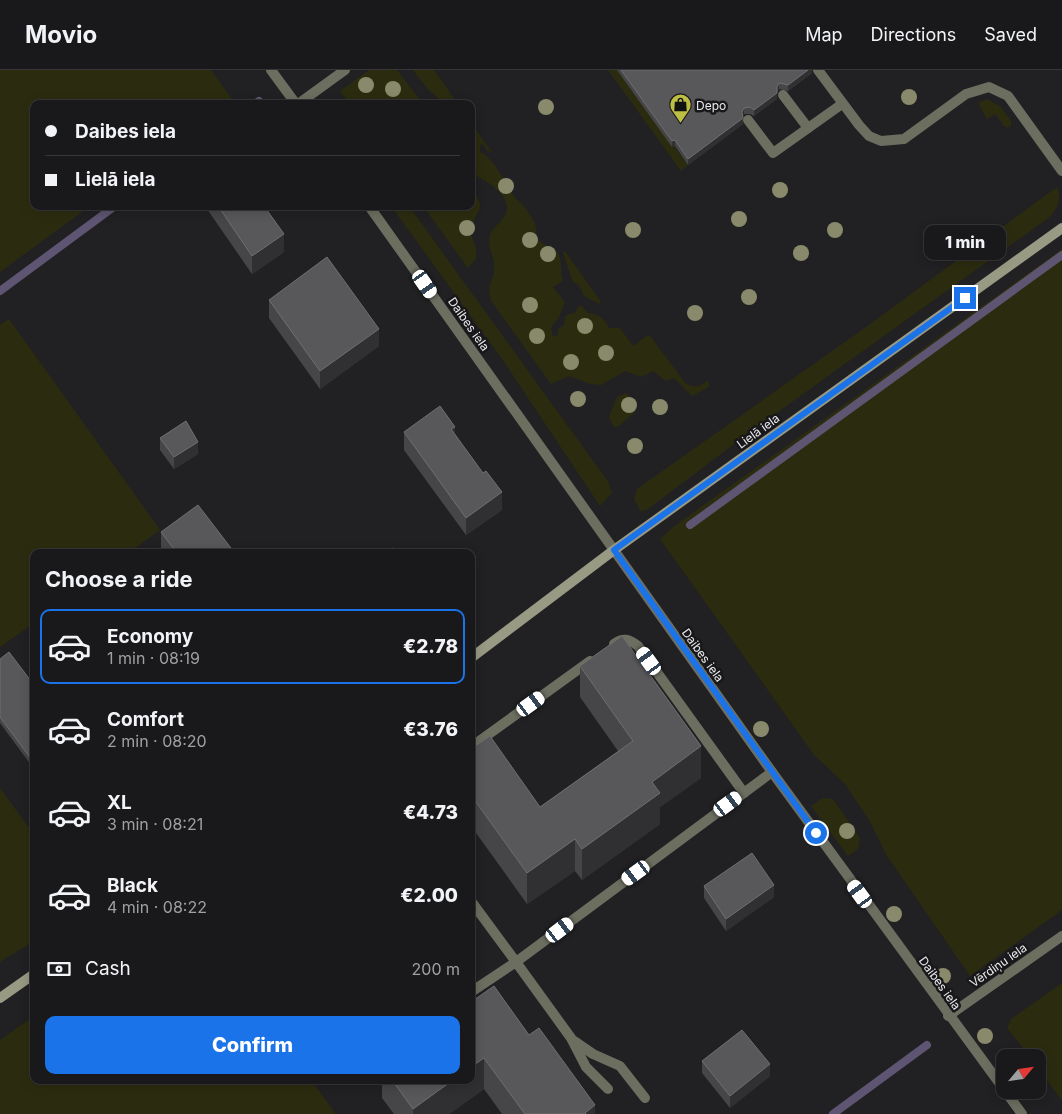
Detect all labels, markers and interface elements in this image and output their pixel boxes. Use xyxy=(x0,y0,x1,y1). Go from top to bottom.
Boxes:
text: Movio xyxy=(25,20,97,49)
text: Map xyxy=(805,24,843,45)
text: Directions xyxy=(871,24,956,45)
text: Saved xyxy=(984,24,1037,45)
shop icon: Depo xyxy=(668,93,692,124)
place label: Depo xyxy=(696,98,726,113)
text: Daibes iela xyxy=(75,120,176,143)
text: Lielā iela xyxy=(75,168,156,191)
callout: 1 min xyxy=(924,226,1006,260)
text: 1 min xyxy=(945,232,985,252)
car xyxy=(410,267,439,301)
route end xyxy=(954,287,976,309)
street label: Daibes iela xyxy=(445,294,493,354)
street label: Lielā iela xyxy=(734,410,782,452)
text: Choose a ride xyxy=(45,566,193,592)
icon: car xyxy=(47,624,92,669)
text: Economy xyxy=(107,625,193,648)
street label: Daibes iela xyxy=(679,626,727,684)
text: €2.78 xyxy=(403,635,458,658)
car xyxy=(634,644,663,678)
text: 1 min · 08:19 xyxy=(107,648,200,668)
car xyxy=(514,689,547,719)
icon: car xyxy=(47,707,92,752)
text: Comfort xyxy=(107,708,184,731)
text: €3.76 xyxy=(403,718,458,741)
text: 2 min · 08:20 xyxy=(107,731,207,751)
car xyxy=(711,789,744,819)
icon: car xyxy=(47,790,92,835)
text: XL xyxy=(107,791,132,814)
text: €4.73 xyxy=(403,801,458,824)
text: 3 min · 08:21 xyxy=(107,814,203,834)
route start xyxy=(805,822,827,844)
car xyxy=(619,858,652,888)
icon: car xyxy=(47,873,92,918)
text: Black xyxy=(107,874,158,897)
car xyxy=(845,877,874,911)
text: €2.00 xyxy=(400,884,458,907)
text: 4 min · 08:22 xyxy=(107,897,207,917)
car xyxy=(543,915,576,945)
street label: Vērdiņu iela xyxy=(967,940,1029,990)
street label: Daibes iela xyxy=(916,954,964,1012)
icon: cash xyxy=(45,955,73,983)
text: Cash xyxy=(85,957,131,980)
text: 200 m xyxy=(412,959,460,979)
button: Confirm xyxy=(45,1016,460,1074)
north arrow xyxy=(996,1049,1046,1099)
map controls xyxy=(996,1049,1046,1099)

